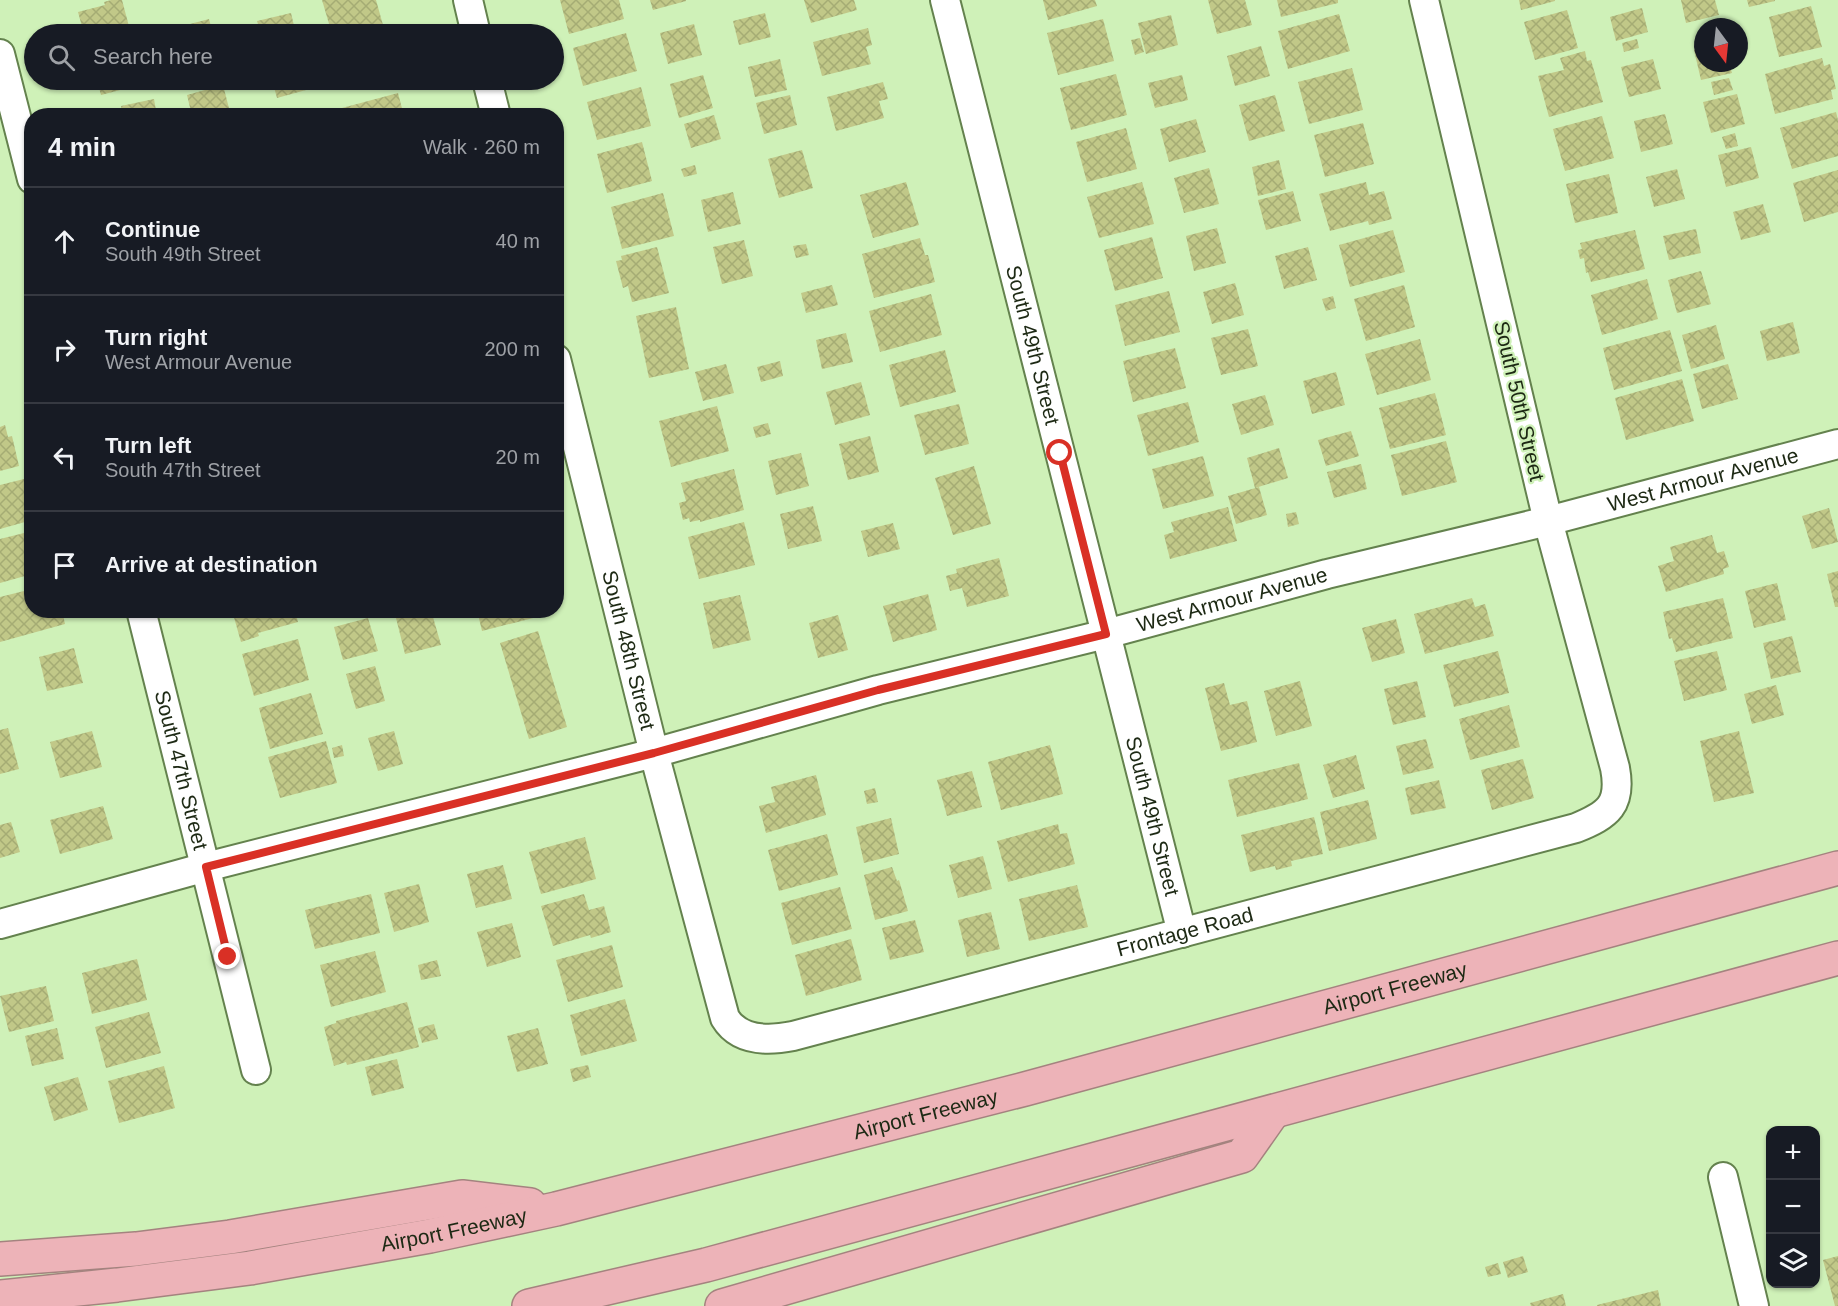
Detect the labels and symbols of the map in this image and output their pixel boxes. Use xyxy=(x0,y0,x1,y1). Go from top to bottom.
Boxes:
north arrow xyxy=(1694,18,1748,72)
street label: South 49th Street xyxy=(1002,263,1064,427)
street label: South 50th Street xyxy=(1490,319,1549,483)
route start xyxy=(1046,439,1072,465)
street label: West Armour Avenue xyxy=(1605,443,1801,516)
street label: West Armour Avenue xyxy=(1134,562,1330,636)
street label: South 48th Street xyxy=(598,568,660,732)
street label: South 47th Street xyxy=(151,688,213,852)
street label: South 49th Street xyxy=(1122,734,1184,898)
street label: Frontage Road xyxy=(1114,902,1256,961)
route end xyxy=(214,943,240,969)
street label: Airport Freeway xyxy=(1320,957,1470,1018)
street label: Airport Freeway xyxy=(851,1084,1001,1143)
street label: Airport Freeway xyxy=(379,1203,529,1256)

